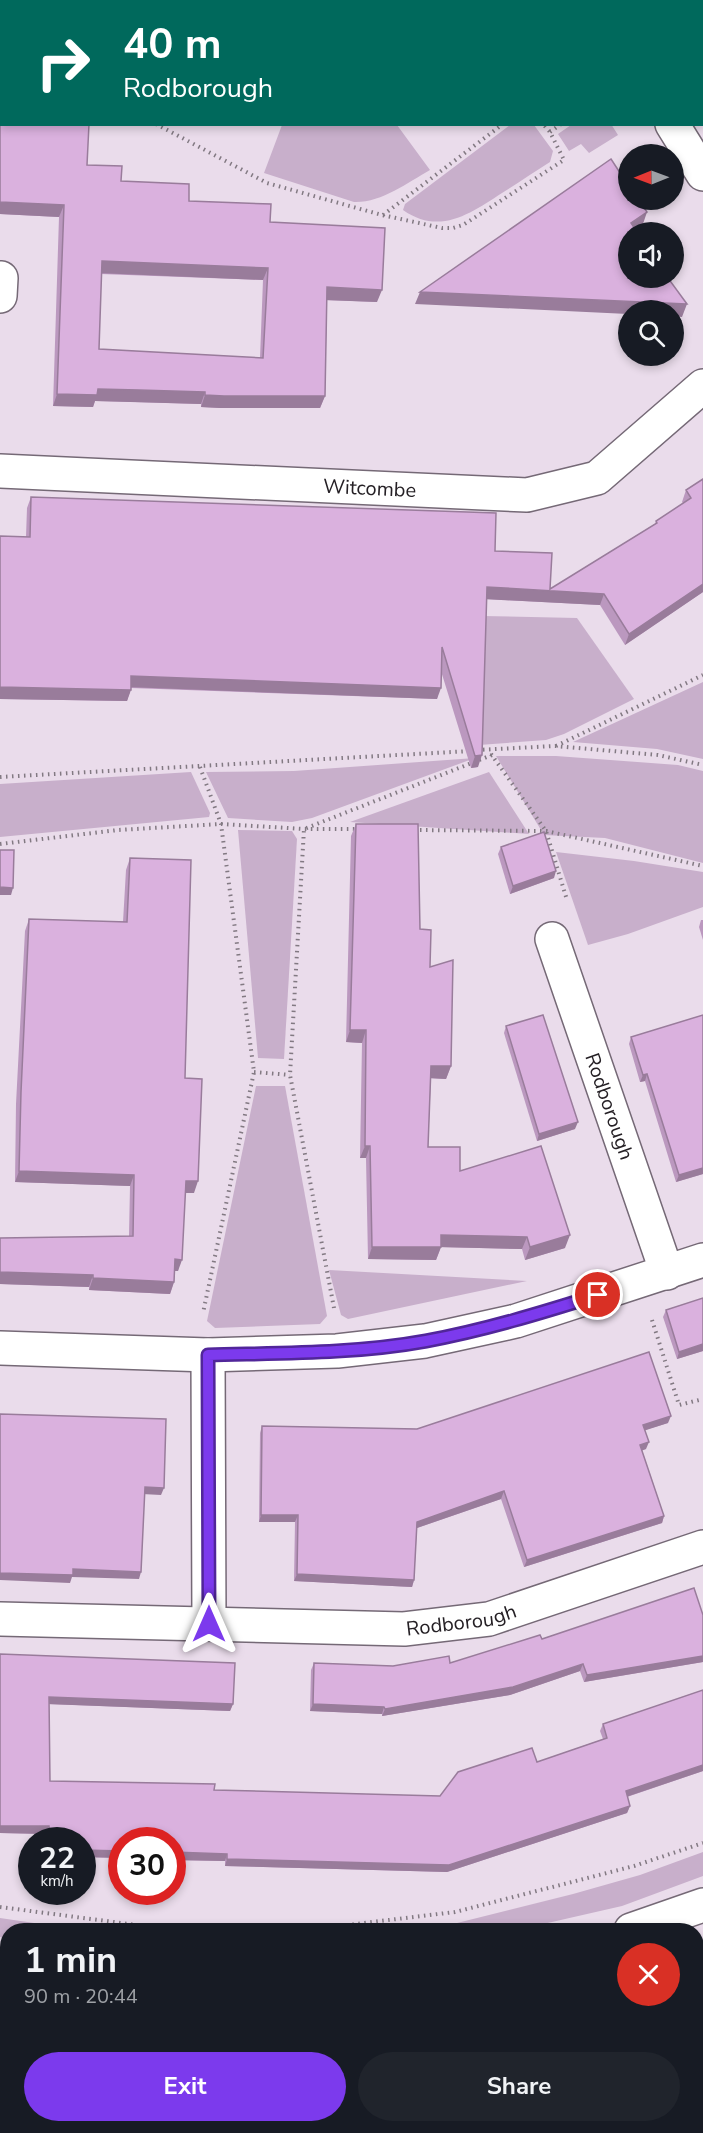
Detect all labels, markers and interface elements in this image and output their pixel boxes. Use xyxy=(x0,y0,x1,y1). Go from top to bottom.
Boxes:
text: 40 m xyxy=(123,16,222,73)
icon: right xyxy=(24,24,102,102)
text: Rodborough xyxy=(123,70,273,107)
north arrow xyxy=(618,144,684,210)
map controls xyxy=(618,144,684,366)
button: sound xyxy=(618,222,684,288)
button: search xyxy=(618,300,684,366)
street label: Witcombe xyxy=(322,472,417,503)
street label: Rodborough xyxy=(579,1049,640,1163)
pin xyxy=(572,1269,623,1320)
icon: arrive xyxy=(581,1278,614,1311)
position arrow xyxy=(177,1592,241,1656)
street label: Rodborough xyxy=(405,1597,520,1642)
speed limit sign: 30 xyxy=(108,1827,186,1905)
text: 22 xyxy=(39,1838,75,1879)
text: km/h xyxy=(40,1871,74,1891)
text: 1 min xyxy=(24,1936,117,1985)
button: close xyxy=(617,1943,680,2006)
text: 90 m · 20:44 xyxy=(24,1983,138,2010)
button: Exit xyxy=(24,2052,346,2121)
button: Share xyxy=(358,2052,680,2121)

